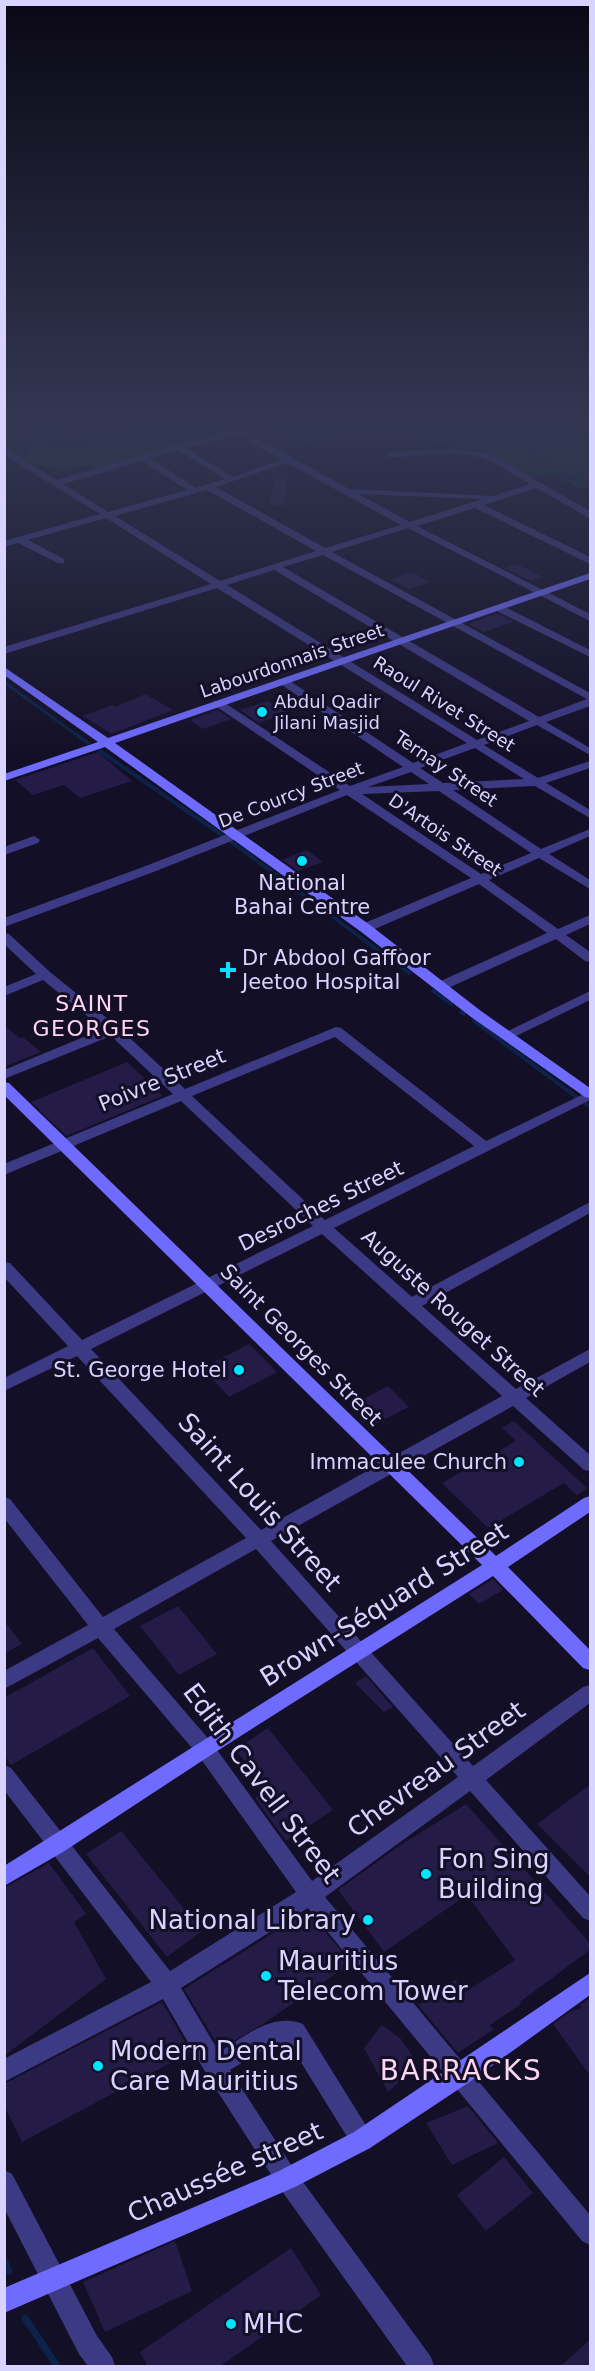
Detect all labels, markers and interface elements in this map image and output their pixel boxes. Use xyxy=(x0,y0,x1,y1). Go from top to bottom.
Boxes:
street label: Labourdonnais Street xyxy=(197,619,387,702)
street label: Raoul Rivet Street xyxy=(370,651,519,756)
place label: Abdul Qadir Jilani Masjid xyxy=(273,691,381,733)
marker: Abdul Qadir Jilani Masjid xyxy=(255,705,269,719)
street label: Ternay Street xyxy=(390,726,502,811)
street label: De Courcy Street xyxy=(215,757,366,832)
street label: D'Artois Street xyxy=(385,789,506,880)
marker: National Bahai Centre xyxy=(295,854,309,868)
place label: National Bahai Centre xyxy=(234,871,370,919)
place label: Dr Abdool Gaffoor Jeetoo Hospital xyxy=(240,946,431,994)
marker: Dr Abdool Gaffoor Jeetoo Hospital xyxy=(219,961,237,979)
district label: SAINT GEORGES xyxy=(33,991,151,1041)
street label: Poivre Street xyxy=(95,1044,229,1116)
street label: Desroches Street xyxy=(235,1156,407,1256)
street label: Auguste Rouget Street xyxy=(357,1224,549,1402)
street label: Saint Georges Street xyxy=(215,1259,387,1431)
place label: St. George Hotel xyxy=(53,1358,227,1382)
marker: St. George Hotel xyxy=(232,1363,246,1377)
street label: Saint Louis Street xyxy=(172,1407,348,1597)
place label: Immaculee Church xyxy=(310,1450,507,1474)
marker: Immaculee Church xyxy=(512,1455,526,1469)
street label: Brown-Séquard Street xyxy=(255,1515,513,1693)
street label: Edith Cavell Street xyxy=(177,1677,347,1889)
street label: Chevreau Street xyxy=(342,1695,530,1843)
place label: Fon Sing Building xyxy=(438,1844,549,1904)
marker: Fon Sing Building xyxy=(419,1867,433,1881)
place label: National Library xyxy=(148,1905,356,1935)
marker: National Library xyxy=(361,1913,375,1927)
place label: Mauritius Telecom Tower xyxy=(277,1946,468,2006)
marker: Mauritius Telecom Tower xyxy=(259,1969,273,1983)
place label: Modern Dental Care Mauritius xyxy=(110,2036,302,2096)
district label: BARRACKS xyxy=(380,2054,542,2087)
marker: Modern Dental Care Mauritius xyxy=(91,2059,105,2073)
street label: Chaussée street xyxy=(123,2116,327,2228)
place label: MHC xyxy=(243,2309,303,2339)
marker: MHC xyxy=(224,2317,238,2331)

